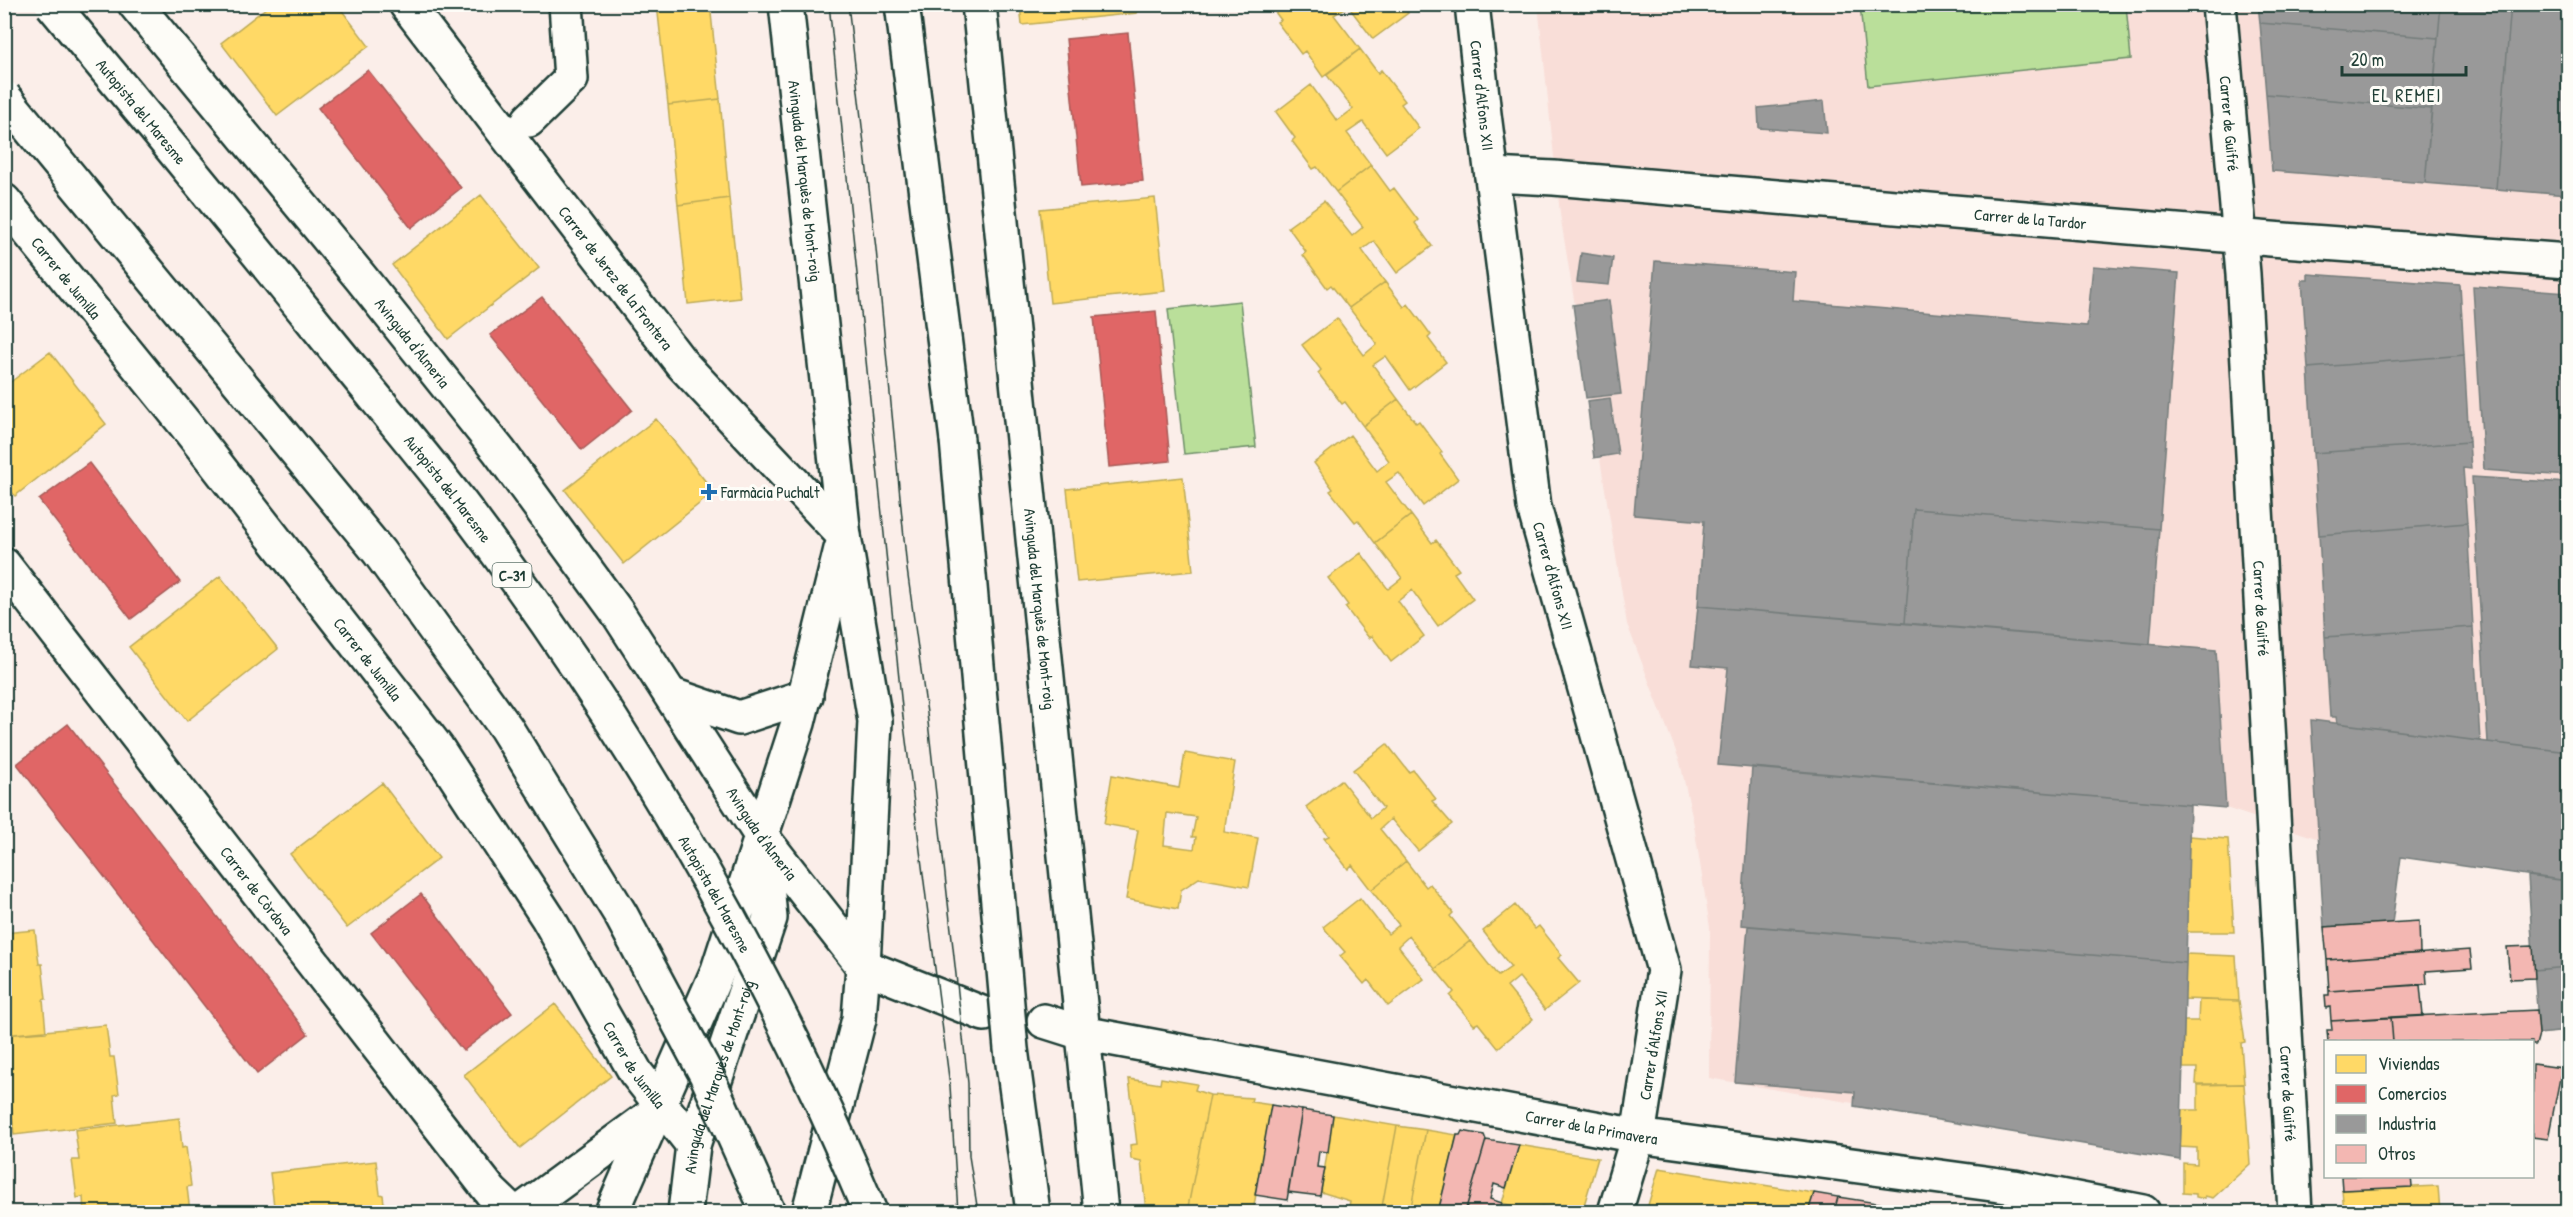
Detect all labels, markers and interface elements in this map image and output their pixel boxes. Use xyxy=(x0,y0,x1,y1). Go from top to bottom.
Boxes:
street label: Carrer d'Alfons XII xyxy=(1465,39,1500,152)
scale bar xyxy=(2342,39,2466,77)
text: 20 m xyxy=(2351,47,2384,72)
street label: Autopista del Maresme xyxy=(91,54,192,169)
street label: Carrer de Guifré xyxy=(2214,75,2245,173)
street label: Avinguda del Marquès de Mont-roig xyxy=(783,79,827,283)
district label: EL REMEI xyxy=(2372,83,2442,108)
street label: Carrer de Jerez de la Frontera xyxy=(554,201,678,354)
street label: Carrer de la Tardor xyxy=(1973,203,2087,234)
street label: Carrer de Jumilla xyxy=(26,232,106,324)
street label: Avinguda d'Almeria xyxy=(370,293,455,392)
street label: Autopista del Maresme xyxy=(399,430,497,547)
place label: Farmàcia Puchalt xyxy=(720,481,820,503)
marker: Farmàcia Puchalt xyxy=(702,485,716,499)
street label: Avinguda del Marquès de Mont-roig xyxy=(1019,507,1061,711)
street label: Carrer d'Alfons XII xyxy=(1528,519,1579,632)
street label: Carrer de Guifré xyxy=(2248,560,2275,658)
road number: C-31 xyxy=(492,563,532,587)
street label: Carrer de Jumilla xyxy=(328,613,407,705)
street label: Avinguda d'Almeria xyxy=(722,783,803,885)
street label: Autopista del Maresme xyxy=(674,832,757,957)
street label: Carrer de Còrdova xyxy=(215,841,298,939)
street label: Avinguda del Marquès de Mont-roig xyxy=(679,977,759,1175)
street label: Carrer d'Alfons XII xyxy=(1633,989,1673,1101)
street label: Carrer de Jumilla xyxy=(598,1017,671,1113)
legend xyxy=(2324,1040,2534,1178)
street label: Carrer de Guifré xyxy=(2275,1045,2302,1143)
text: Viviendas xyxy=(2378,1051,2440,1076)
text: Comercios xyxy=(2378,1081,2447,1106)
street label: Carrer de la Primavera xyxy=(1524,1104,1659,1150)
text: Industria xyxy=(2378,1111,2436,1136)
text: Otros xyxy=(2378,1141,2415,1166)

